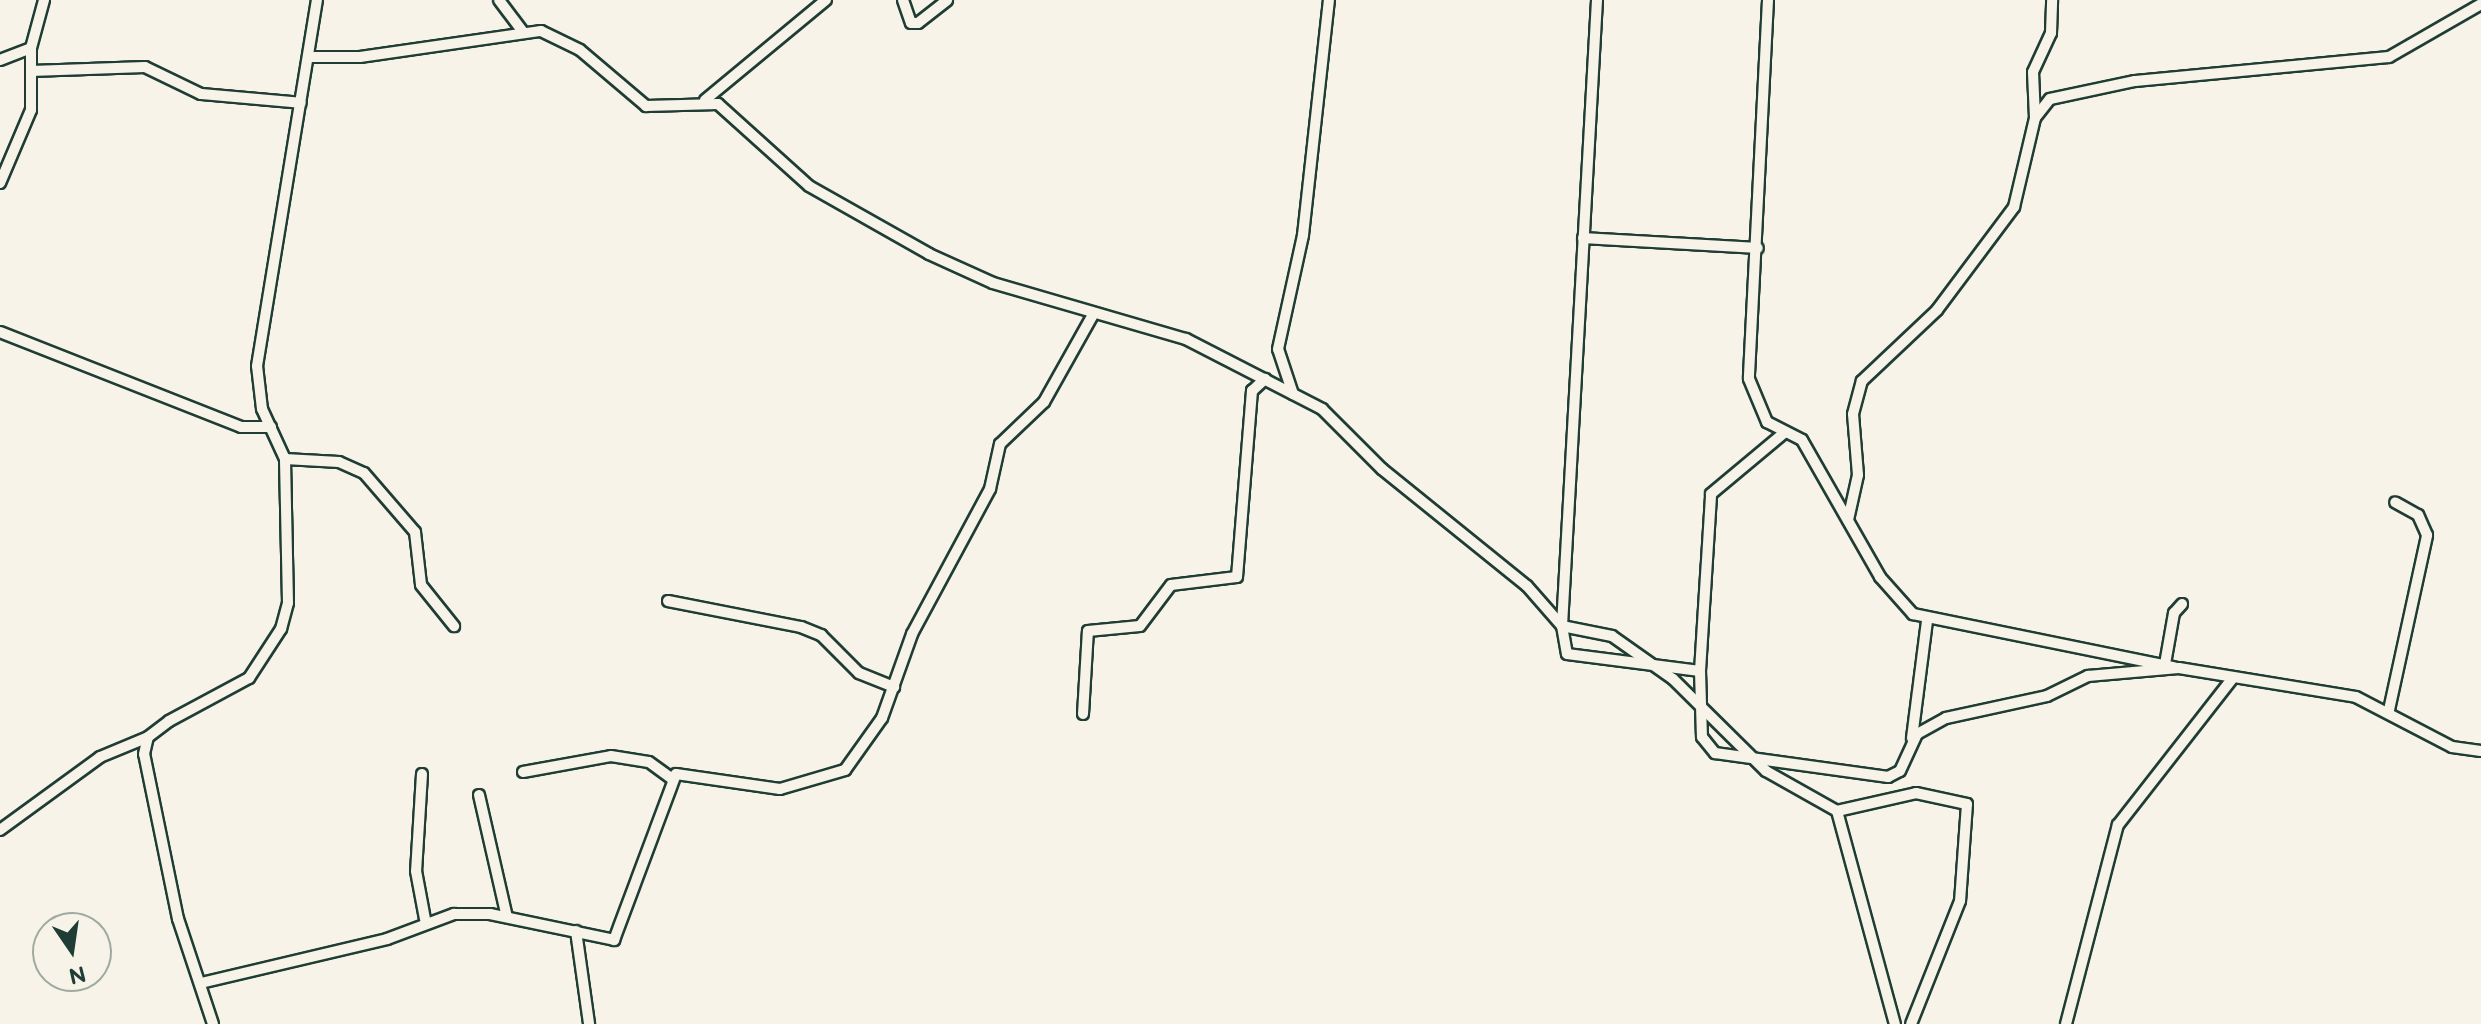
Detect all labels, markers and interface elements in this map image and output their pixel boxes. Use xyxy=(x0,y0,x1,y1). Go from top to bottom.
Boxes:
north arrow xyxy=(32,912,112,992)
text: N xyxy=(66,959,88,989)

